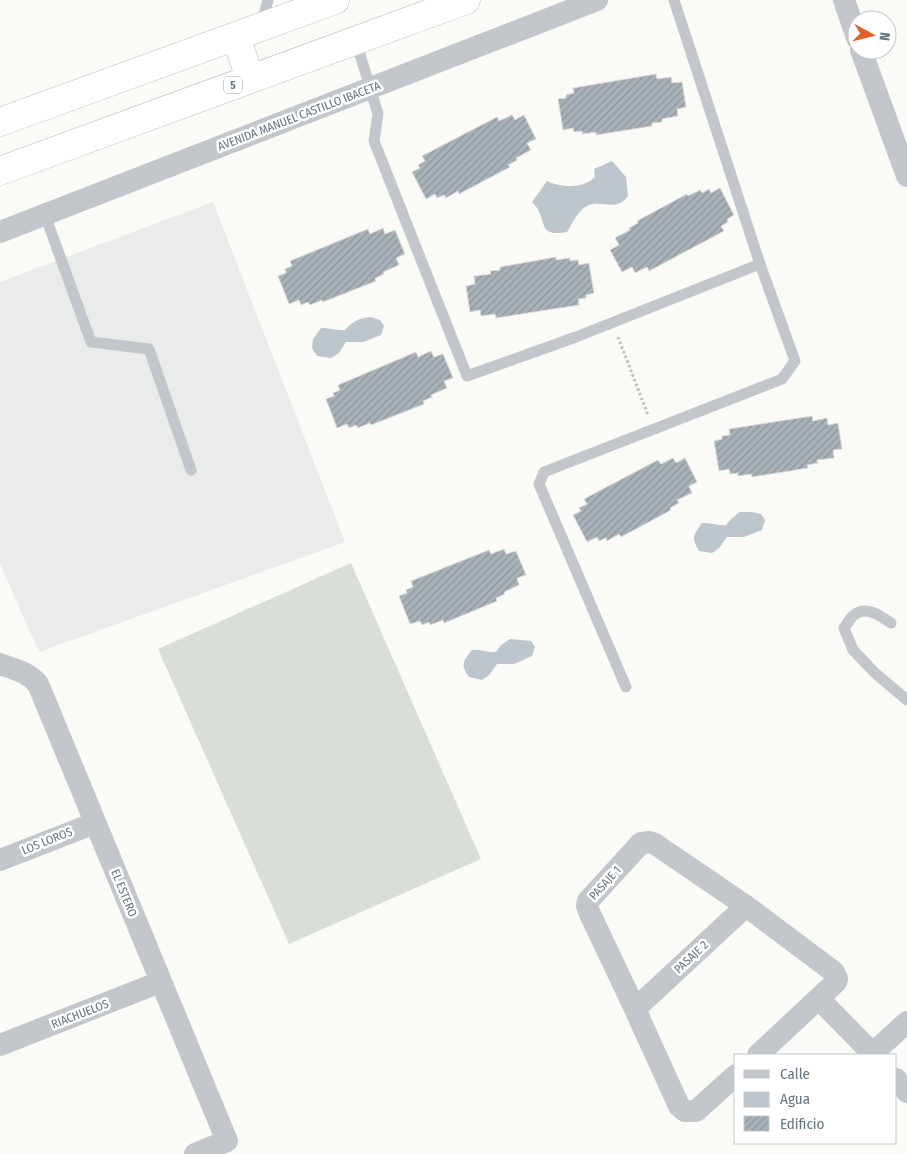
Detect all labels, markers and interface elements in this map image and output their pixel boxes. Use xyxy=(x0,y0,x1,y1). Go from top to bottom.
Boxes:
north arrow xyxy=(847,10,897,60)
text: N xyxy=(875,31,893,42)
road number: 5 xyxy=(224,76,242,94)
street label: AVENIDA MANUEL CASTILLO IBACETA xyxy=(216,78,383,154)
street label: LOS LOROS xyxy=(20,825,74,857)
street label: PASAJE 1 xyxy=(586,863,624,903)
street label: EL ESTERO xyxy=(108,867,140,919)
street label: PASAJE 2 xyxy=(671,938,711,976)
street label: RIACHUELOS xyxy=(49,997,111,1031)
legend xyxy=(734,1054,897,1144)
text: Calle xyxy=(780,1065,810,1083)
text: Agua xyxy=(780,1090,810,1108)
text: Edificio xyxy=(780,1115,825,1133)

